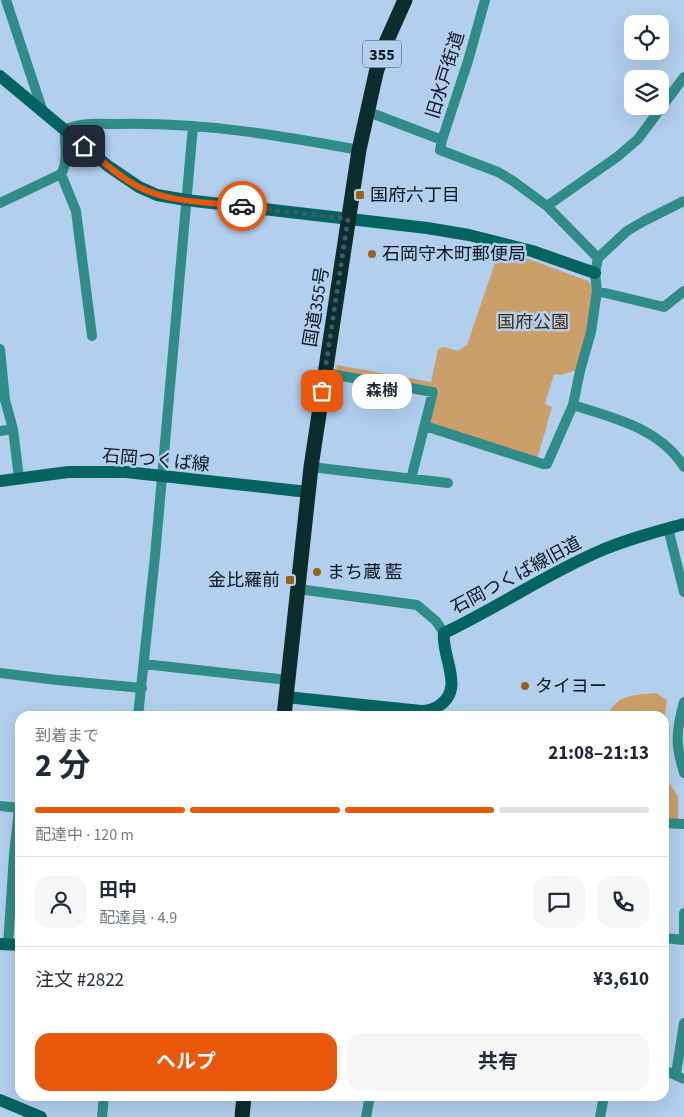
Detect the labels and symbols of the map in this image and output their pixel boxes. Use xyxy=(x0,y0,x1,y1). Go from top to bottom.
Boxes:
street label: 旧水戸街道 xyxy=(420,28,471,122)
road number: 355 xyxy=(363,41,401,68)
pin xyxy=(63,125,105,167)
courier xyxy=(217,181,267,231)
place label: 国府六丁目 xyxy=(370,183,460,208)
marker: 国府六丁目 xyxy=(354,189,366,201)
place label: 石岡守木町郵便局 xyxy=(382,242,526,267)
marker: 石岡守木町郵便局 xyxy=(366,248,378,260)
street label: 国道355号 xyxy=(298,265,335,349)
park label: 国府公園 xyxy=(497,310,569,335)
pin xyxy=(301,370,343,412)
callout: 森樹 xyxy=(352,374,412,408)
street label: 石岡つくば線 xyxy=(101,443,211,478)
street label: 石岡つくば線旧道 xyxy=(447,531,586,620)
place label: まち蔵 藍 xyxy=(327,560,403,585)
marker: まち蔵 藍 xyxy=(311,566,323,578)
place label: 金比羅前 xyxy=(208,568,280,593)
marker: 金比羅前 xyxy=(284,574,296,586)
place label: タイヨー xyxy=(535,674,607,699)
marker: タイヨー xyxy=(519,680,531,692)

